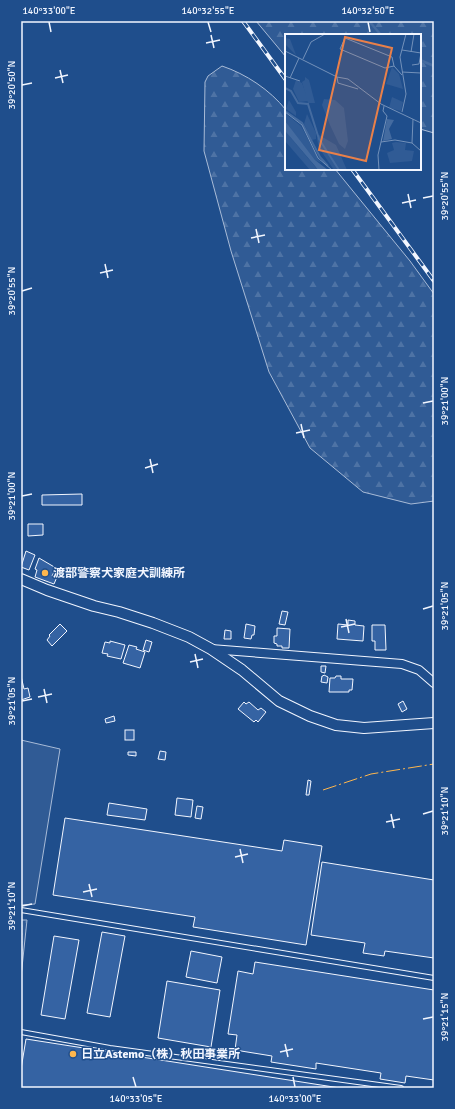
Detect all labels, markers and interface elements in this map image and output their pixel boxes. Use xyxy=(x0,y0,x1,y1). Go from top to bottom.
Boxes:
text: 140°33'00"E xyxy=(22,5,76,17)
text: 140°32'55"E xyxy=(181,5,235,17)
text: 140°32'50"E xyxy=(341,5,395,17)
inset map xyxy=(285,34,421,170)
text: 39°20'50"N xyxy=(6,61,18,109)
text: 39°20'55"N xyxy=(439,172,451,220)
text: 39°20'55"N xyxy=(6,267,18,315)
text: 39°21'00"N xyxy=(439,377,451,425)
text: 39°21'00"N xyxy=(6,472,18,520)
place label: 渡部警察犬家庭犬訓練所 xyxy=(53,566,185,581)
marker: 渡部警察犬家庭犬訓練所 xyxy=(40,568,50,578)
text: 39°21'05"N xyxy=(439,582,451,630)
text: 39°21'05"N xyxy=(6,677,18,725)
text: 39°21'10"N xyxy=(439,787,451,835)
text: 39°21'10"N xyxy=(6,882,18,930)
text: 39°21'15"N xyxy=(439,993,451,1041)
place label: 日立Astemo（株）秋田事業所 xyxy=(81,1047,240,1062)
marker: 日立Astemo（株）秋田事業所 xyxy=(68,1049,78,1059)
text: 140°33'05"E xyxy=(109,1093,163,1105)
text: 140°33'00"E xyxy=(268,1093,322,1105)

